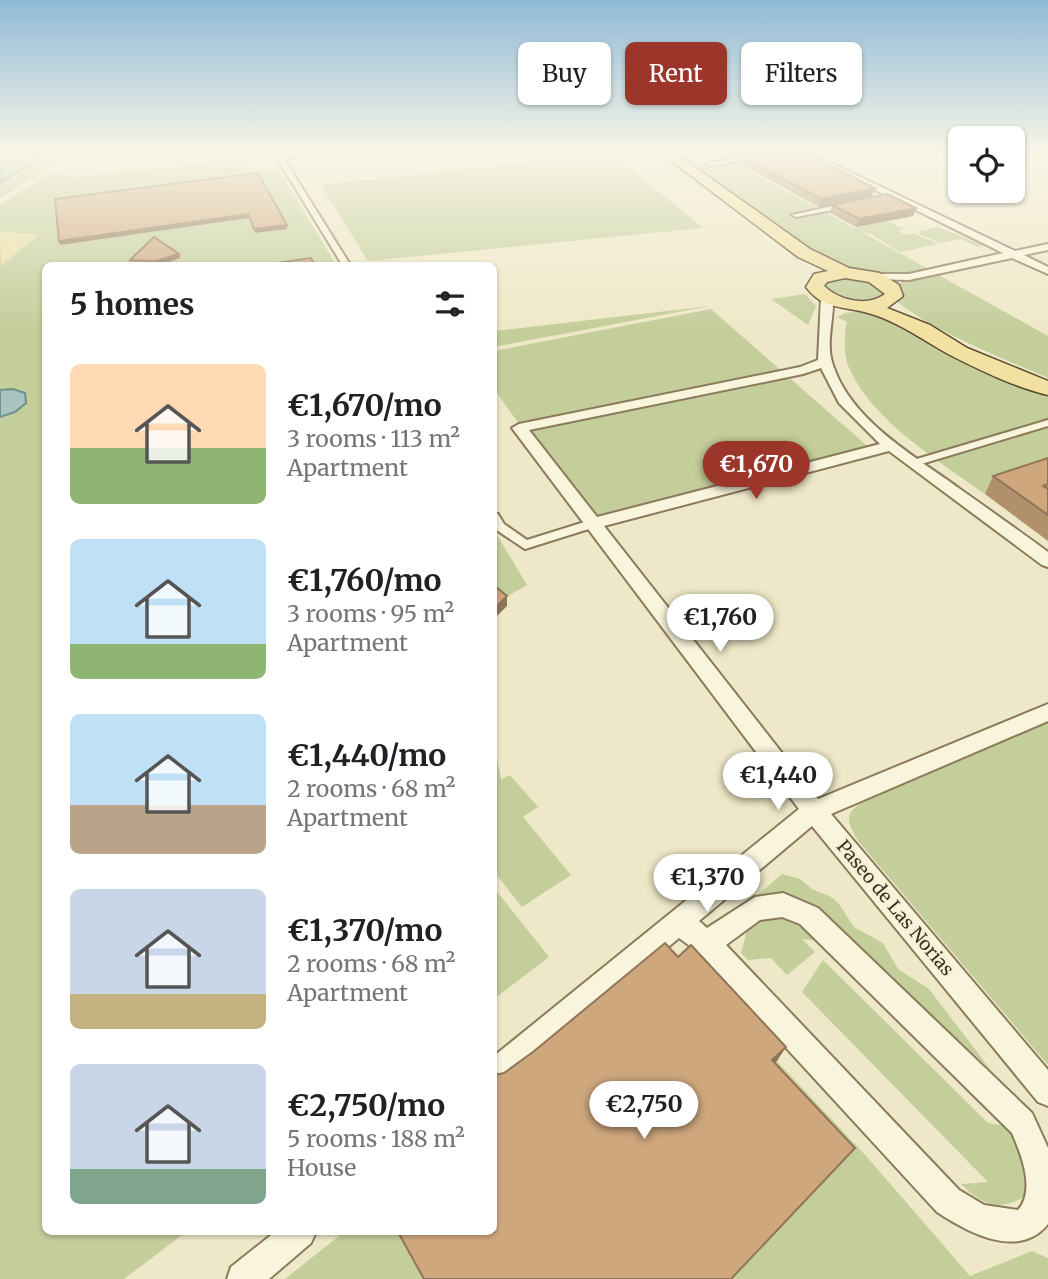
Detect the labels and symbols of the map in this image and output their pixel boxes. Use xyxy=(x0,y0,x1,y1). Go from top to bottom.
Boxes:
pin: €1,670 xyxy=(699,442,813,501)
pin: €1,760 xyxy=(663,594,777,654)
pin: €1,440 xyxy=(721,752,835,812)
street label: Paseo de Las Norias xyxy=(832,835,959,980)
pin: €1,370 xyxy=(650,855,764,914)
pin: €2,750 xyxy=(587,1082,701,1141)

